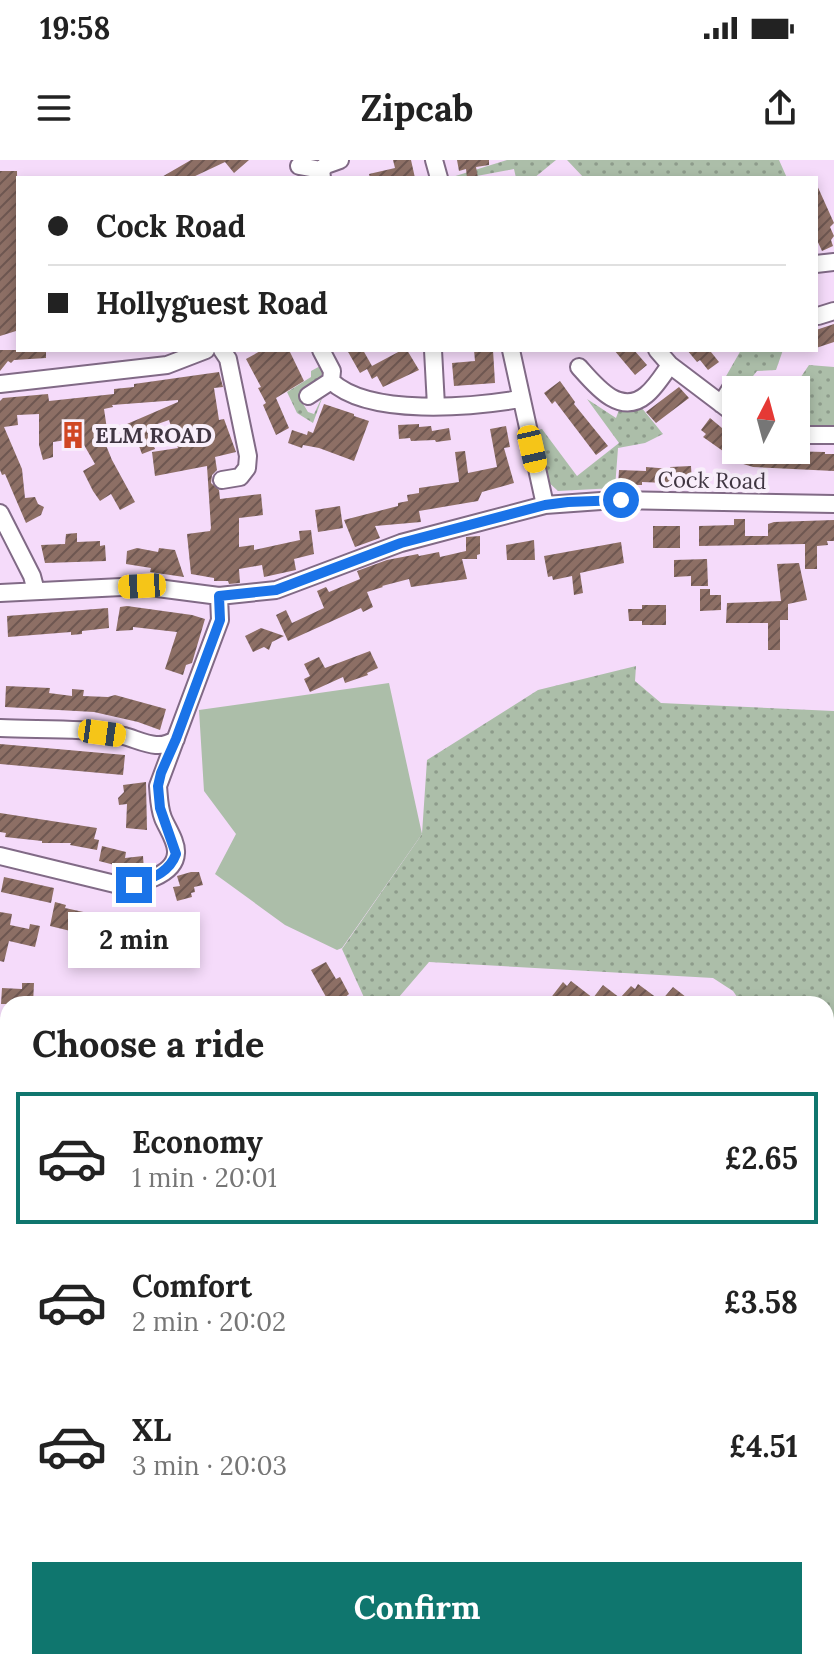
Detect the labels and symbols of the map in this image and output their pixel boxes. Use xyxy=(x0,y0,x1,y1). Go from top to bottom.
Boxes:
north arrow xyxy=(722,376,810,464)
building icon: ELM ROAD xyxy=(58,420,88,450)
place label: ELM ROAD xyxy=(95,421,212,449)
car xyxy=(515,423,549,475)
street label: Cock Road xyxy=(657,465,767,495)
route start xyxy=(603,482,639,518)
car xyxy=(117,573,167,599)
car xyxy=(77,718,127,748)
route end xyxy=(116,867,152,903)
callout: 2 min xyxy=(68,913,200,969)

